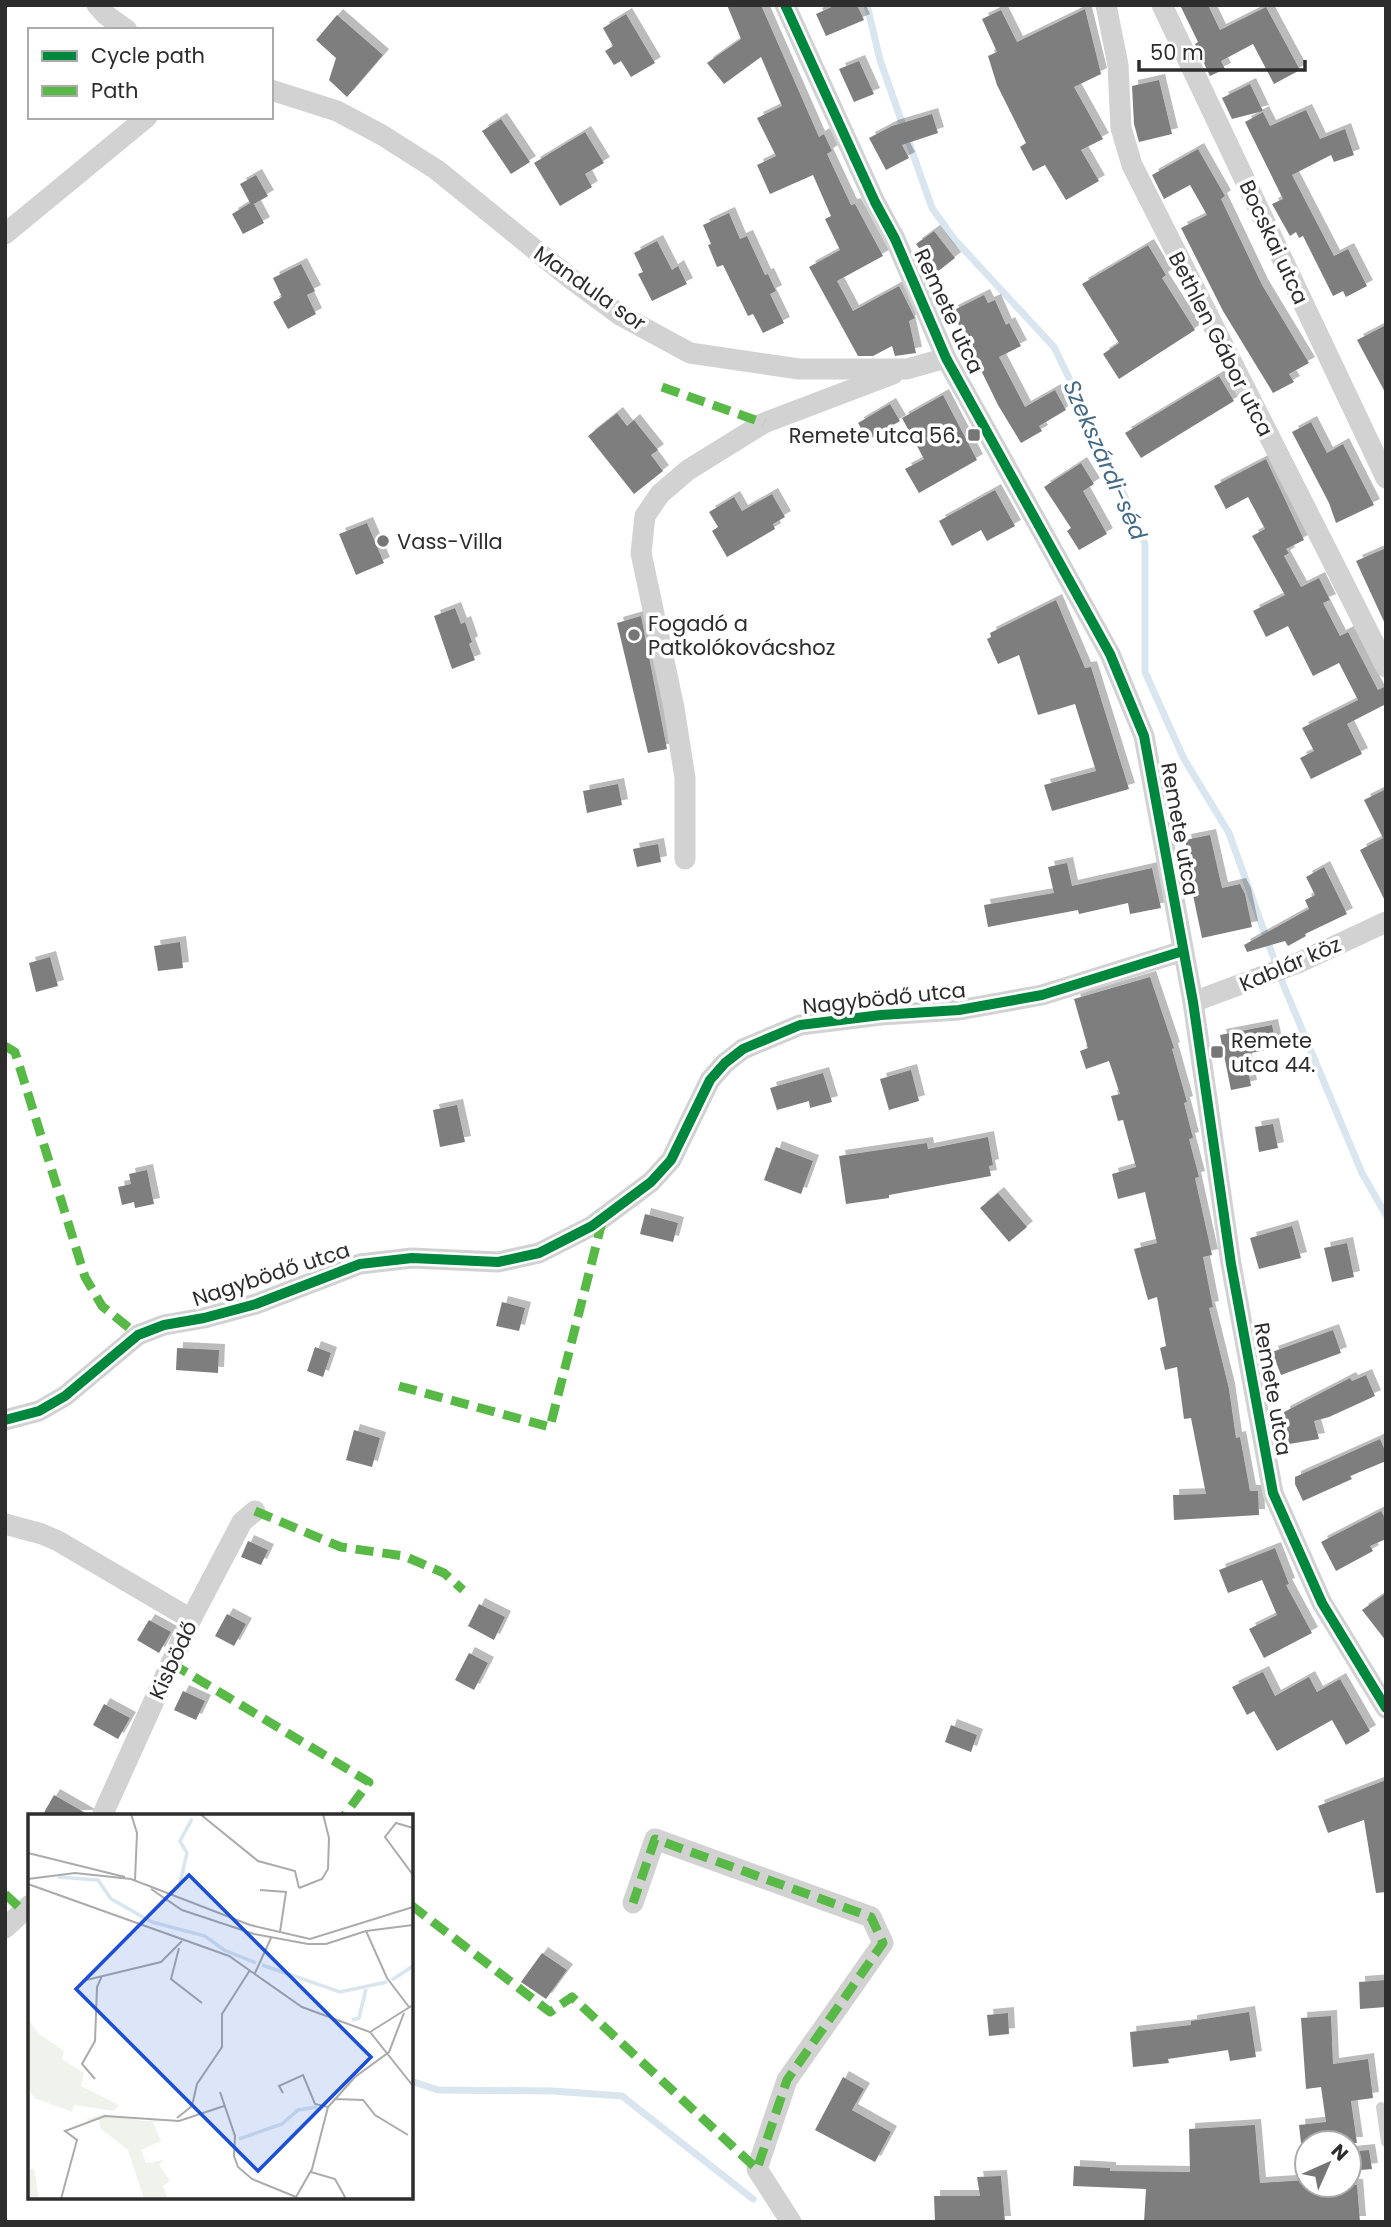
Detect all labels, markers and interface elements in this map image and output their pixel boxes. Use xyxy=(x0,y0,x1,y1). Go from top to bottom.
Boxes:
legend xyxy=(28,28,273,119)
scale bar xyxy=(1139,28,1305,72)
text: 50 m xyxy=(1150,38,1204,67)
text: Cycle path xyxy=(91,41,205,70)
text: Path xyxy=(91,76,138,105)
street label: Bocskai utca xyxy=(1233,175,1315,309)
street label: Mandula sor xyxy=(528,239,652,337)
street label: Remete utca xyxy=(907,244,991,378)
street label: Bethlen Gábor utca xyxy=(1162,247,1280,441)
water label: Szekszárdi-séd xyxy=(1055,375,1155,546)
place label: Remete utca 56. xyxy=(789,421,960,450)
marker: Remete utca 56. xyxy=(966,427,982,443)
place label: Vass-Villa xyxy=(397,527,503,556)
marker: Vass-Villa xyxy=(375,533,391,549)
place label: Fogadó a Patkolókovácshoz xyxy=(648,609,835,662)
marker: Fogadó a Patkolókovácshoz xyxy=(626,627,642,643)
street label: Remete utca xyxy=(1154,760,1206,898)
street label: Kablár köz xyxy=(1235,930,1345,998)
street label: Nagybödő utca xyxy=(801,975,967,1021)
place label: Remete utca 44. xyxy=(1231,1026,1315,1079)
marker: Remete utca 44. xyxy=(1209,1044,1225,1060)
street label: Nagybödő utca xyxy=(189,1235,353,1313)
street label: Remete utca xyxy=(1247,1320,1299,1458)
street label: Kisbödő xyxy=(142,1616,204,1704)
inset map xyxy=(28,1814,413,2199)
north arrow xyxy=(1293,2129,1363,2199)
text: N xyxy=(1325,2138,1354,2167)

